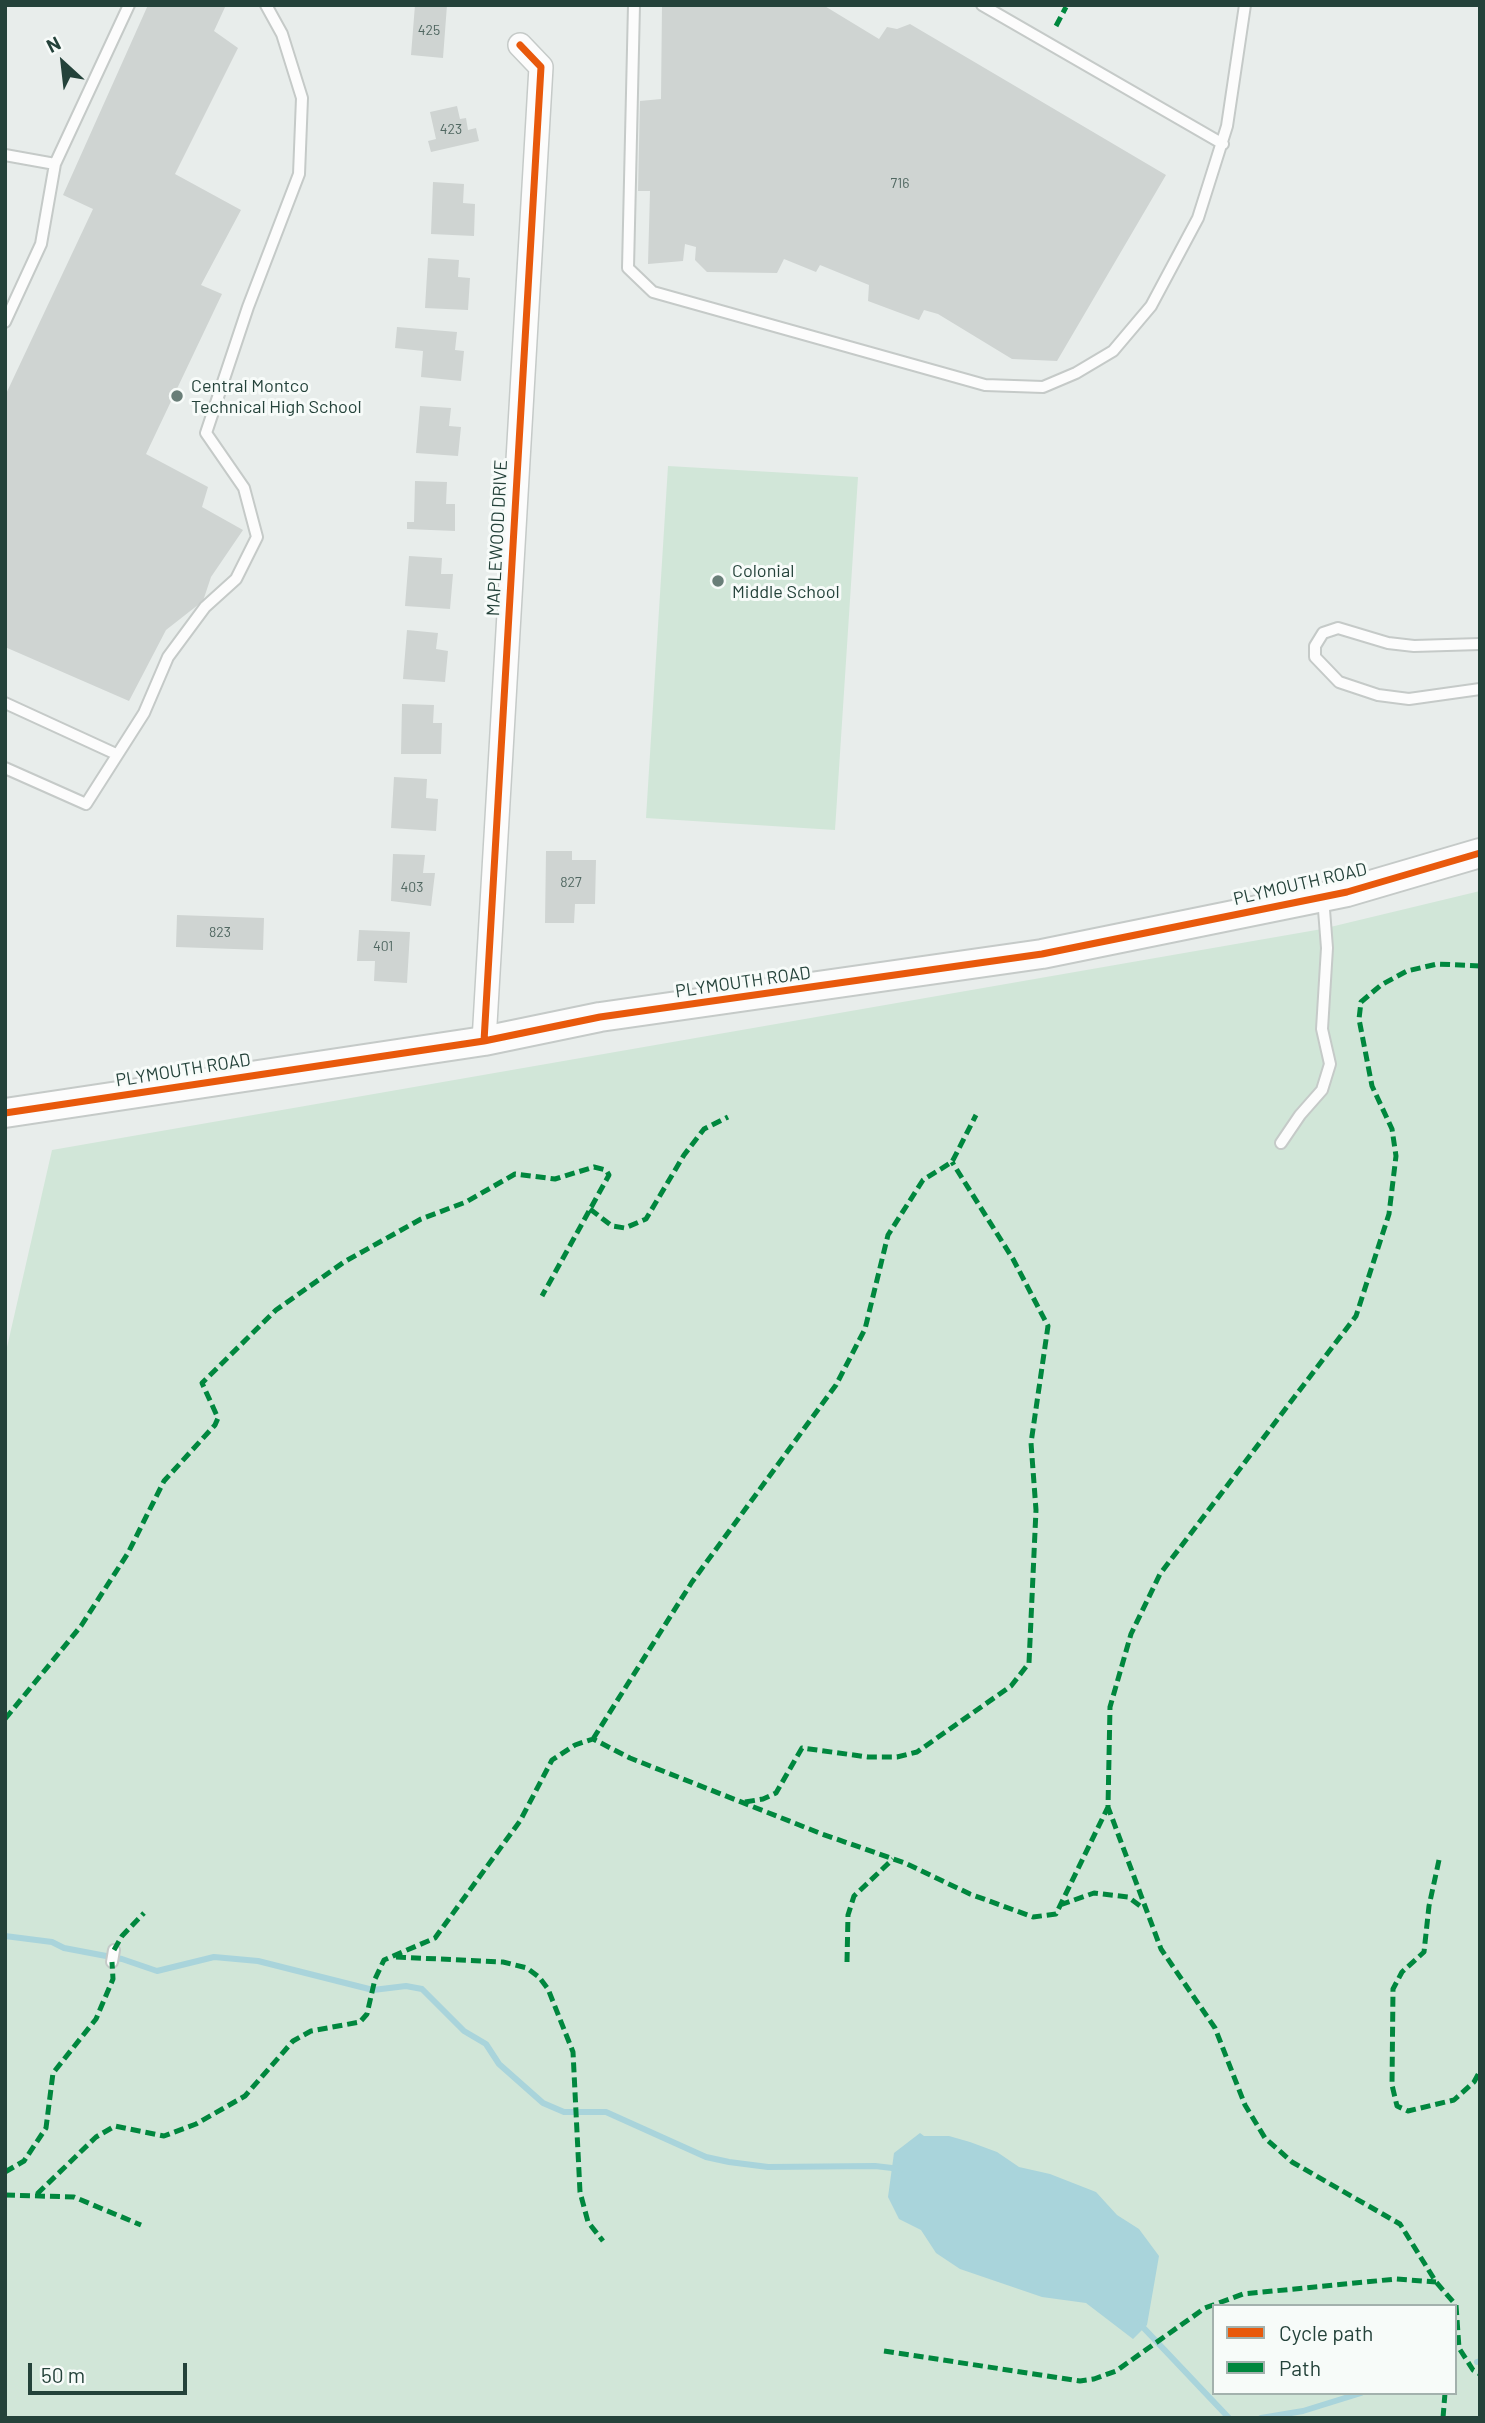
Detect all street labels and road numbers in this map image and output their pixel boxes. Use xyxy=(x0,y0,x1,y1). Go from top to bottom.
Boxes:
street label: MAPLEWOOD DRIVE xyxy=(482,459,512,617)
street label: PLYMOUTH ROAD xyxy=(1231,858,1369,910)
street label: PLYMOUTH ROAD xyxy=(674,962,812,1002)
street label: PLYMOUTH ROAD xyxy=(114,1049,252,1091)

